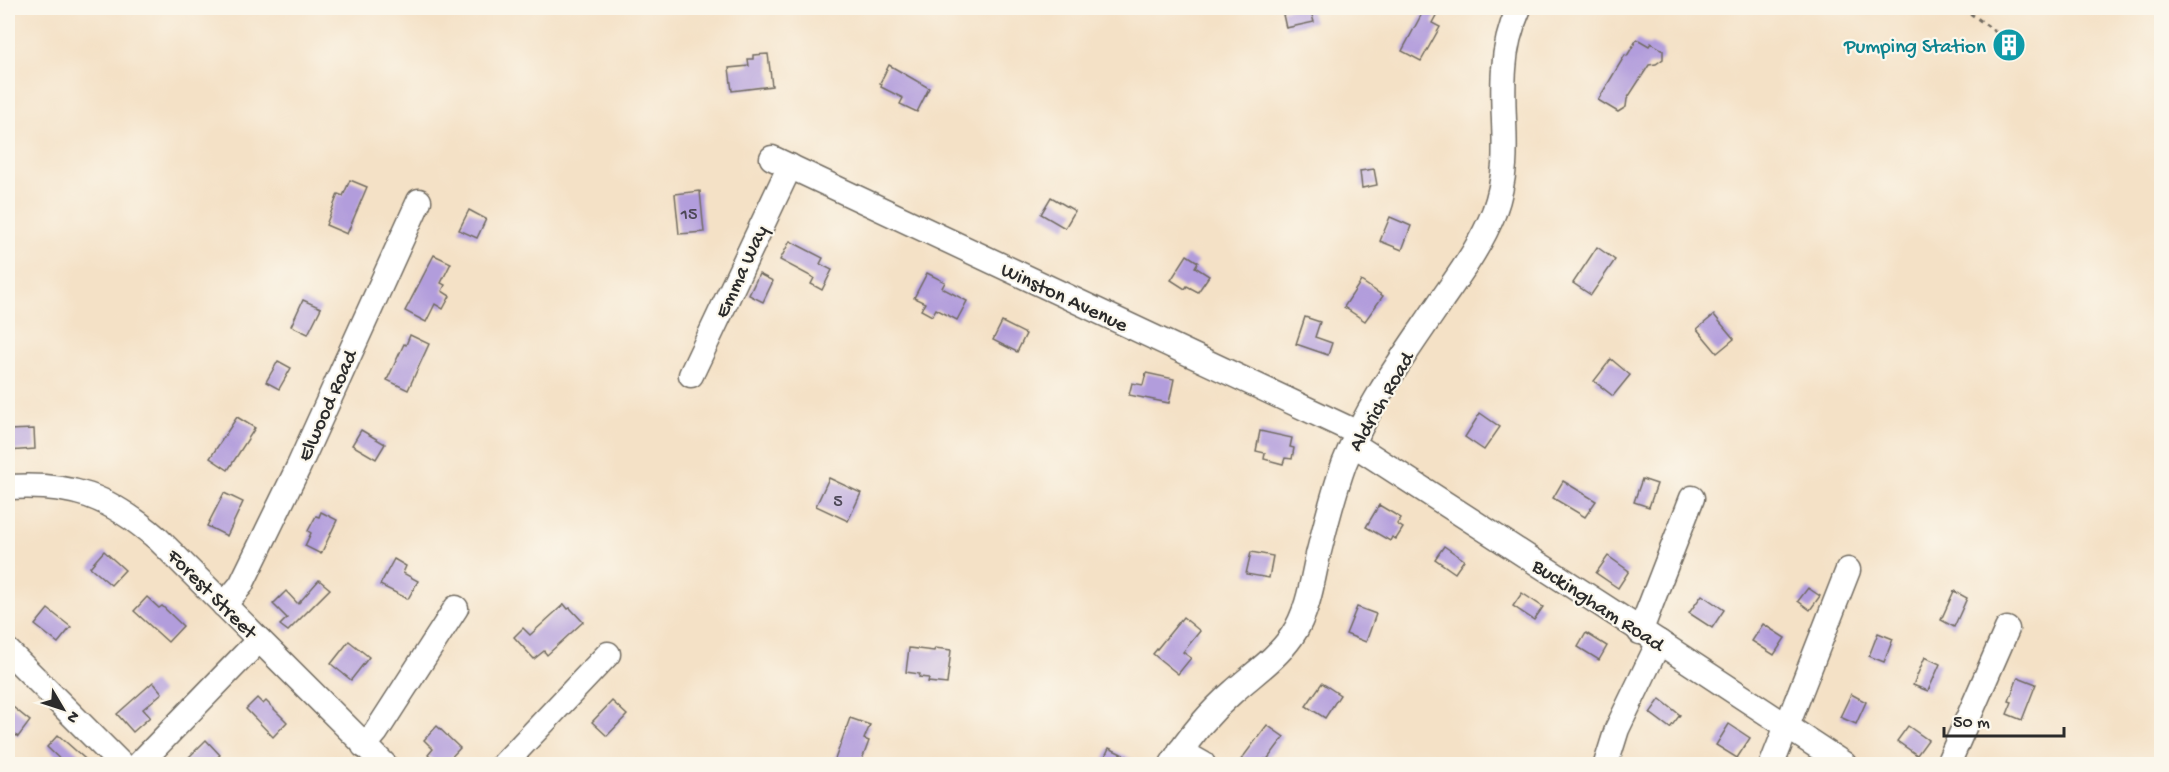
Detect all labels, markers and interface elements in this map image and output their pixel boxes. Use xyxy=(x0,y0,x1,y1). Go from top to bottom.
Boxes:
building icon: Pumping Station xyxy=(1991,27,2027,63)
place label: Pumping Station xyxy=(1843,36,1986,61)
house number: 15 xyxy=(680,205,697,226)
street label: Emma Way xyxy=(711,222,776,323)
street label: Winston Avenue xyxy=(996,259,1132,340)
street label: Elwood Road xyxy=(294,345,365,466)
street label: Aldrich Road xyxy=(1345,347,1422,457)
house number: 5 xyxy=(833,492,843,513)
street label: Forest Street xyxy=(160,544,263,647)
street label: Buckingham Road xyxy=(1526,554,1669,660)
north arrow xyxy=(33,679,93,739)
scale bar xyxy=(1944,700,2064,738)
text: N xyxy=(61,706,83,727)
text: 50 m xyxy=(1953,713,1990,734)

